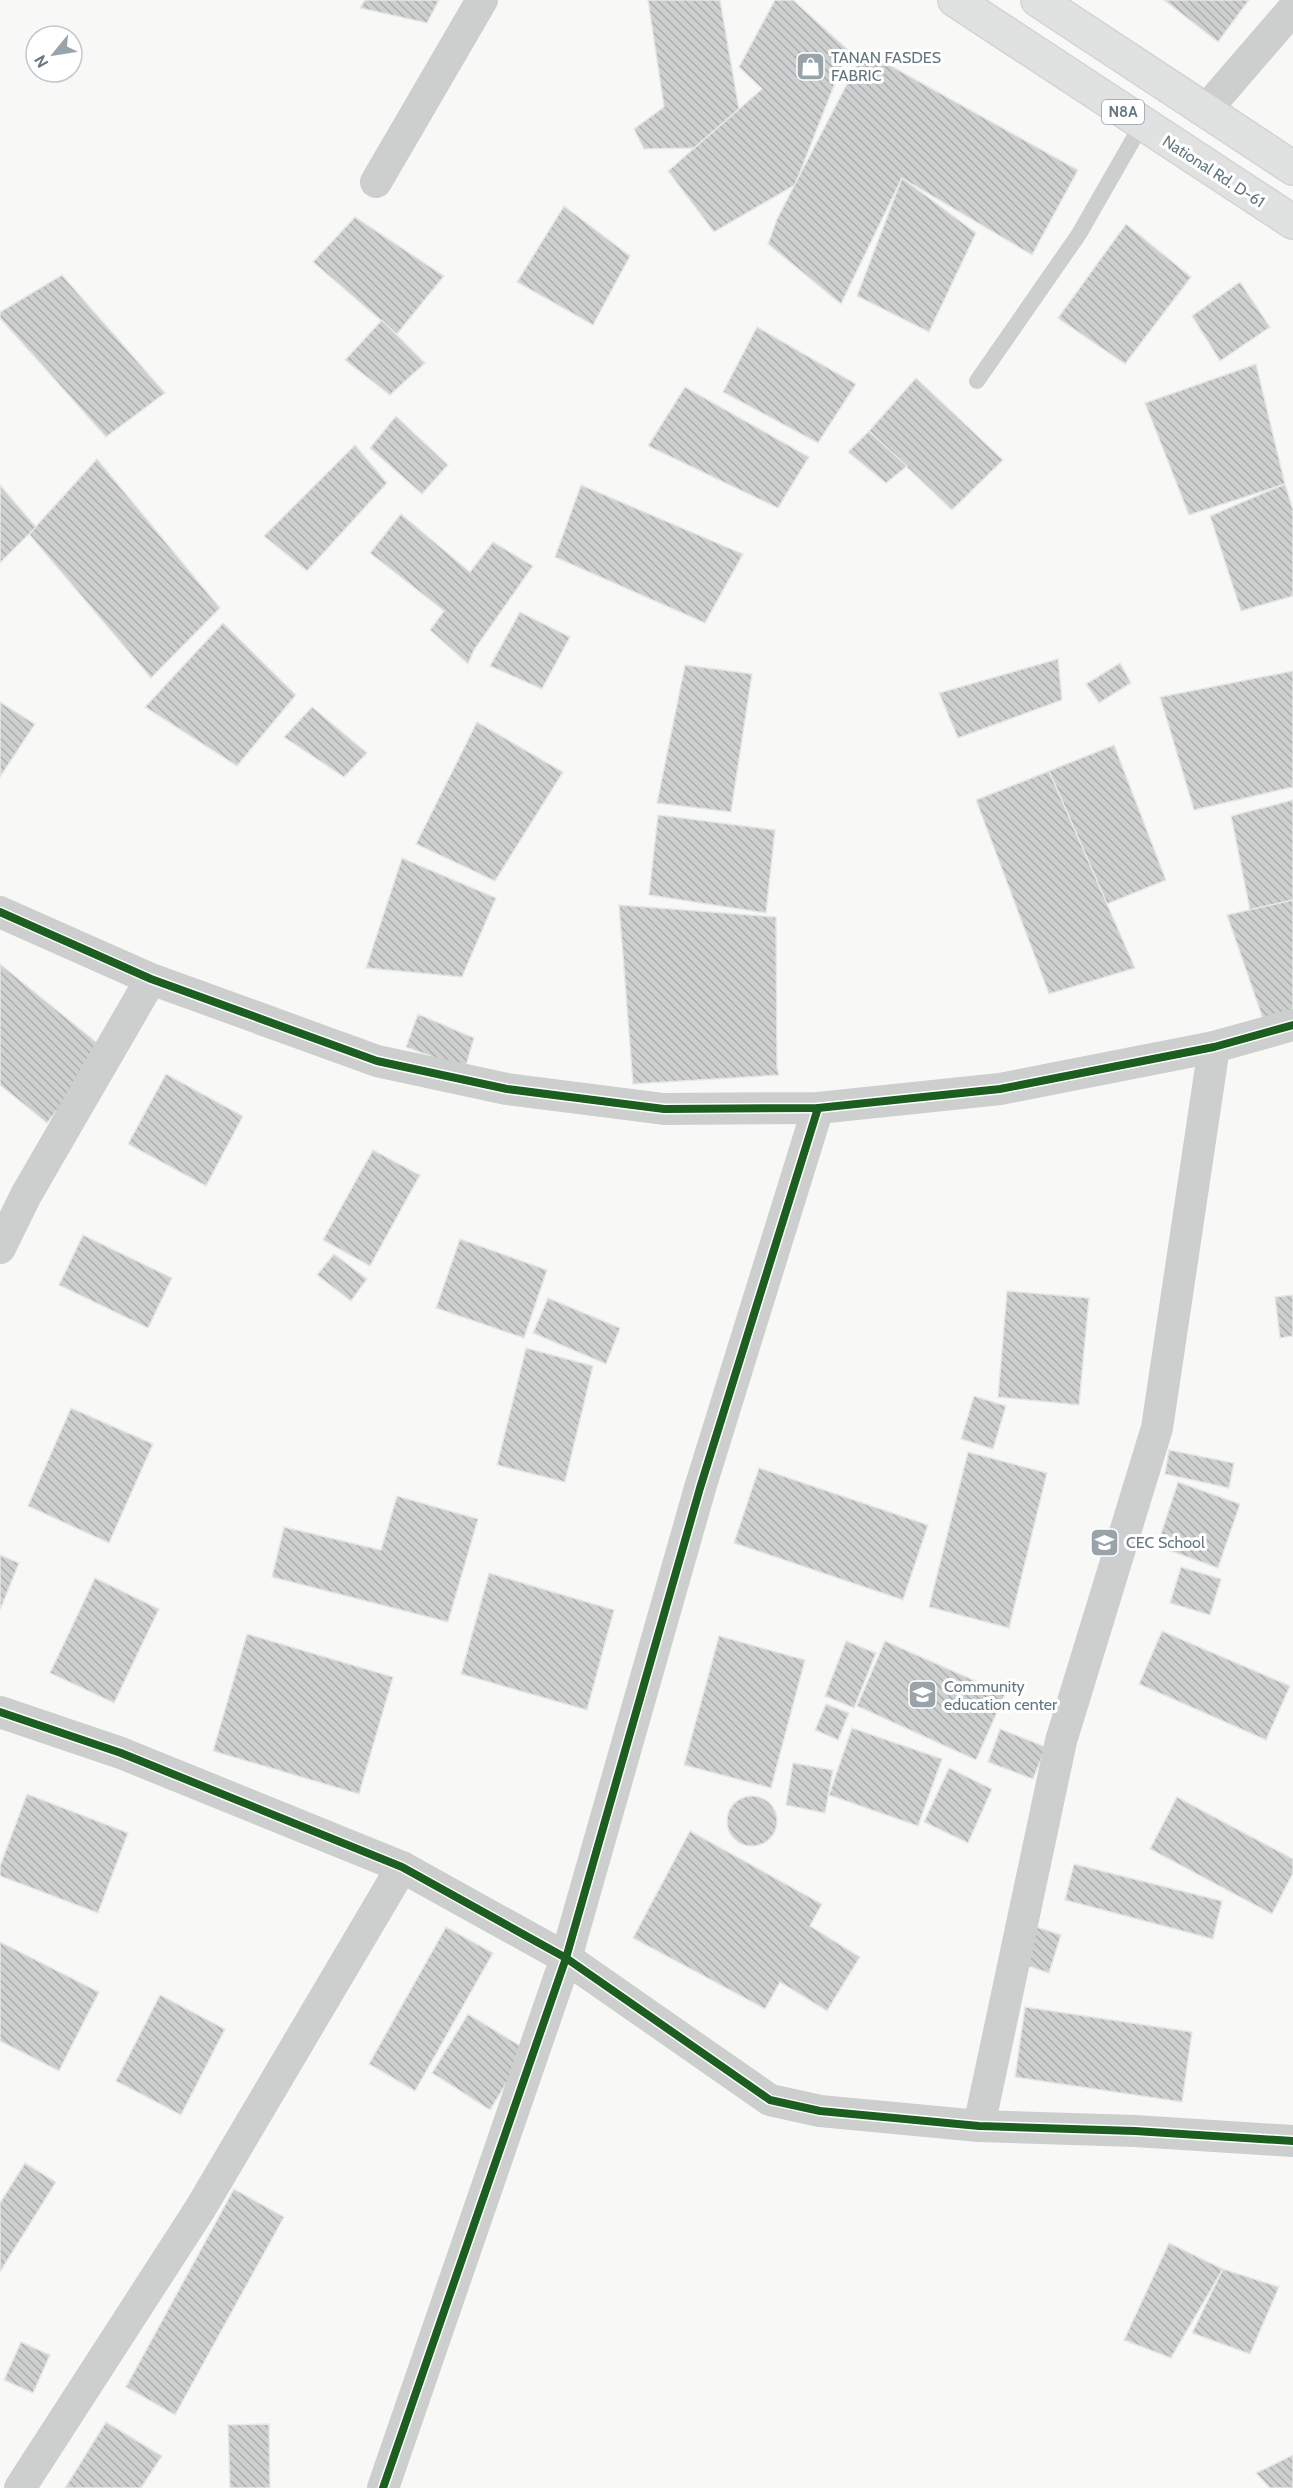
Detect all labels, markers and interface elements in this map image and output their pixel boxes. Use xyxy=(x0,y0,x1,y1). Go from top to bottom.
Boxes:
north arrow xyxy=(24,24,84,84)
place label: TANAN FASDES FABRIC xyxy=(831,48,941,85)
shop icon: TANAN FASDES FABRIC xyxy=(794,50,826,82)
text: N xyxy=(30,52,52,71)
road number: N8A xyxy=(1102,100,1144,124)
street label: National Rd. D-61 xyxy=(1159,131,1268,212)
school or university icon: CEC School xyxy=(1089,1526,1121,1558)
place label: CEC School xyxy=(1126,1533,1205,1552)
place label: Community education center xyxy=(944,1677,1058,1714)
school or university icon: Community education center xyxy=(907,1679,939,1711)

